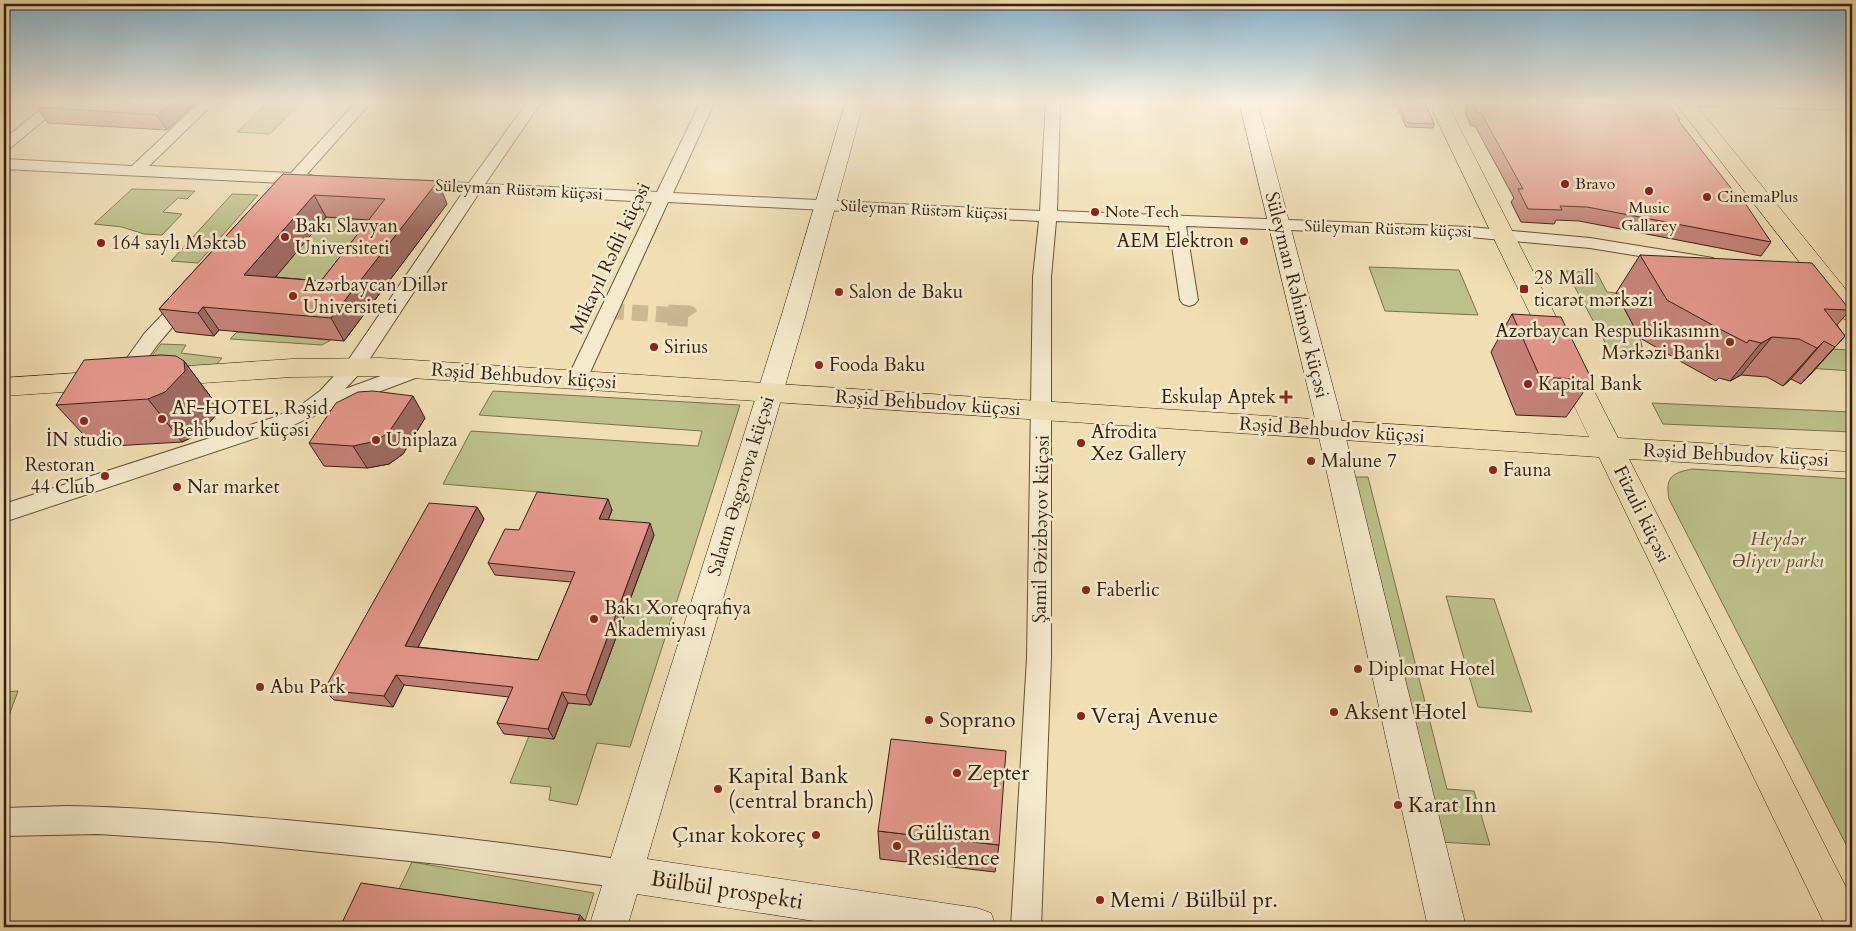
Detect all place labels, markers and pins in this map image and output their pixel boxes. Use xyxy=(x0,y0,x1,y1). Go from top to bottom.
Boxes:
place label: Bravo xyxy=(1575,173,1616,195)
marker: Bravo xyxy=(1559,178,1571,190)
marker: Music Gallarey xyxy=(1643,185,1655,197)
place label: CinemaPlus xyxy=(1717,186,1798,208)
marker: CinemaPlus xyxy=(1701,191,1713,203)
place label: Music Gallarey xyxy=(1621,197,1678,237)
place label: Note Tech xyxy=(1105,201,1179,223)
marker: Note Tech xyxy=(1089,206,1101,218)
place label: Bakı Slavyan Universiteti xyxy=(295,213,398,261)
place label: AEM Elektron xyxy=(1116,228,1234,254)
place label: 164 saylı Məktəb xyxy=(111,230,247,256)
marker: Bakı Slavyan Universiteti xyxy=(279,231,291,243)
marker: AEM Elektron xyxy=(1238,235,1250,247)
marker: 164 saylı Məktəb xyxy=(95,237,107,249)
place label: 28 Mall ticarət mərkəzi xyxy=(1534,265,1653,313)
place label: Azərbaycan Dillər Universiteti xyxy=(303,272,448,320)
place label: Salon de Baku xyxy=(849,279,963,305)
marker: 28 Mall ticarət mərkəzi xyxy=(1518,283,1530,295)
marker: Salon de Baku xyxy=(833,286,845,298)
marker: Azərbaycan Dillər Universiteti xyxy=(287,290,299,302)
place label: Azərbaycan Respublikasının Mərkəzi Bankı xyxy=(1495,318,1720,366)
place label: Sirius xyxy=(664,334,708,360)
marker: Azərbaycan Respublikasının Mərkəzi Bankı xyxy=(1724,336,1736,348)
marker: Sirius xyxy=(648,341,660,353)
place label: Fooda Baku xyxy=(829,352,926,378)
marker: Fooda Baku xyxy=(813,359,825,371)
place label: Kapital Bank xyxy=(1538,371,1643,397)
marker: Kapital Bank xyxy=(1522,378,1534,390)
place label: Eskulap Aptek xyxy=(1161,384,1277,410)
marker: Eskulap Aptek xyxy=(1280,391,1292,403)
place label: AF-HOTEL, Rəşid Behbudov küçəsi xyxy=(172,395,328,443)
marker: AF-HOTEL, Rəşid Behbudov küçəsi xyxy=(156,413,168,425)
marker: İN studio xyxy=(78,415,90,427)
place label: Afrodita Xez Gallery xyxy=(1091,419,1187,467)
place label: İN studio xyxy=(46,427,122,453)
place label: Uniplaza xyxy=(386,427,458,453)
marker: Uniplaza xyxy=(370,434,382,446)
marker: Afrodita Xez Gallery xyxy=(1075,437,1087,449)
place label: Malune 7 xyxy=(1321,448,1397,474)
place label: Restoran 44 Club xyxy=(25,452,95,500)
marker: Malune 7 xyxy=(1305,455,1317,467)
place label: Fauna xyxy=(1503,457,1551,483)
marker: Fauna xyxy=(1487,464,1499,476)
marker: Restoran 44 Club xyxy=(99,470,111,482)
place label: Nar market xyxy=(187,474,279,500)
marker: Nar market xyxy=(171,481,183,493)
place label: Faberlic xyxy=(1096,577,1160,603)
marker: Faberlic xyxy=(1080,584,1092,596)
place label: Bakı Xoreoqrafiya Akademiyası xyxy=(604,595,751,643)
marker: Bakı Xoreoqrafiya Akademiyası xyxy=(588,613,600,625)
place label: Diplomat Hotel xyxy=(1368,656,1495,682)
marker: Diplomat Hotel xyxy=(1352,663,1364,675)
place label: Abu Park xyxy=(270,674,347,700)
marker: Abu Park xyxy=(254,681,266,693)
place label: Aksent Hotel xyxy=(1344,697,1467,727)
place label: Veraj Avenue xyxy=(1091,701,1218,731)
place label: Soprano xyxy=(939,705,1016,735)
marker: Aksent Hotel xyxy=(1328,706,1340,718)
marker: Veraj Avenue xyxy=(1075,710,1087,722)
marker: Soprano xyxy=(923,714,935,726)
place label: Zepter xyxy=(967,758,1030,788)
place label: Kapital Bank (central branch) xyxy=(728,761,874,816)
marker: Zepter xyxy=(951,767,963,779)
marker: Kapital Bank (central branch) xyxy=(712,783,724,795)
place label: Karat Inn xyxy=(1408,790,1497,820)
marker: Karat Inn xyxy=(1392,799,1404,811)
place label: Gülüstan Residence xyxy=(907,818,1000,873)
place label: Çınar kokoreç xyxy=(672,820,806,850)
marker: Çınar kokoreç xyxy=(810,829,822,841)
marker: Gülüstan Residence xyxy=(891,840,903,852)
place label: Memi / Bülbül pr. xyxy=(1110,885,1278,915)
marker: Memi / Bülbül pr. xyxy=(1094,894,1106,906)

